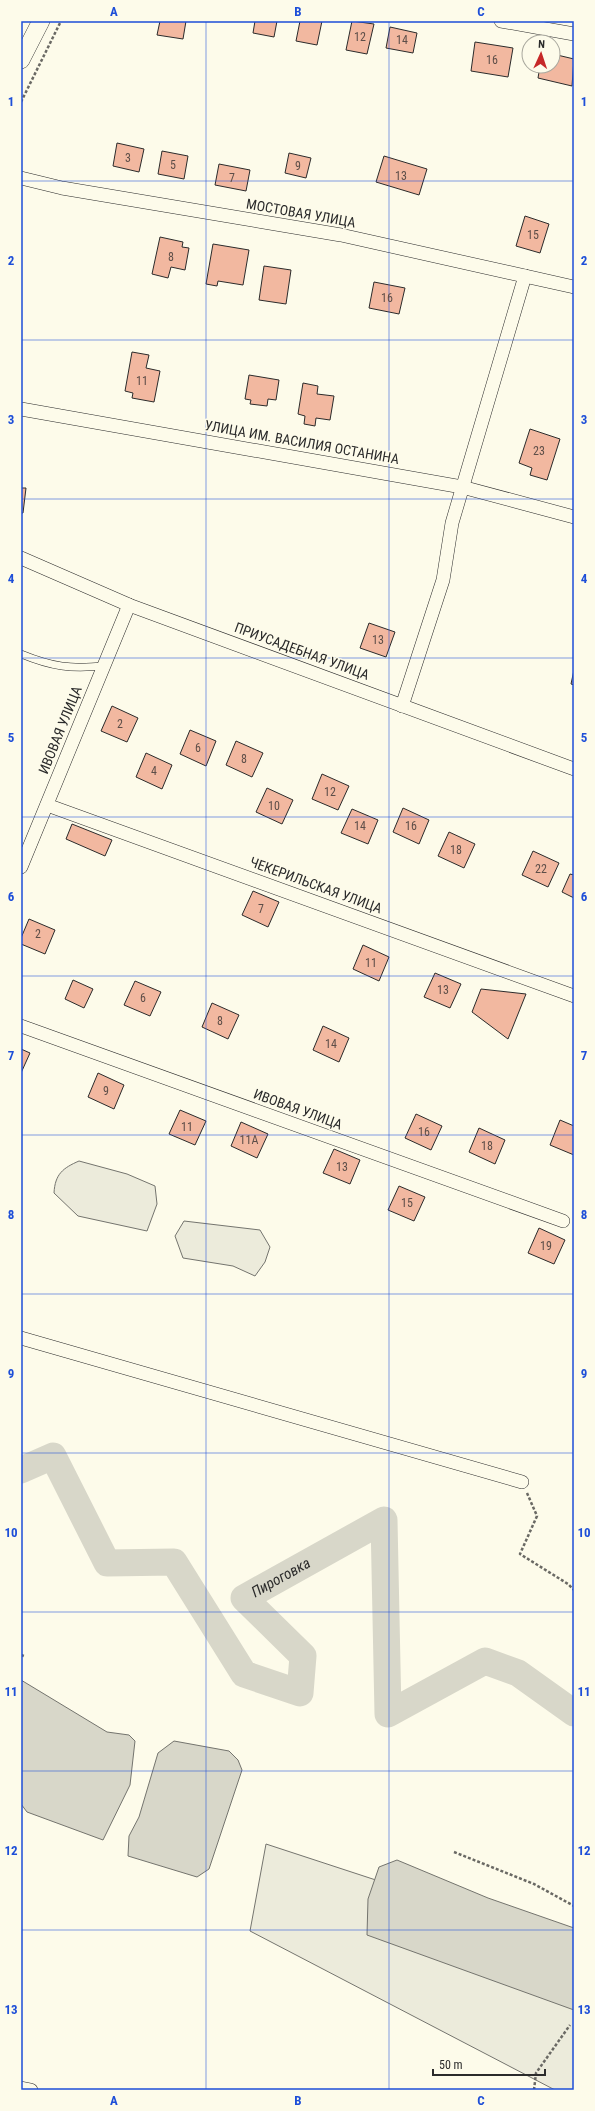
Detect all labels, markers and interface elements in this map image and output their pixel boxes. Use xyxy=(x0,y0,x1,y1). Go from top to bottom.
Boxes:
text: A xyxy=(110,4,118,19)
text: B xyxy=(294,4,302,19)
text: C xyxy=(477,4,485,19)
house number: 12 xyxy=(354,30,366,44)
house number: 14 xyxy=(396,33,408,47)
north arrow xyxy=(521,34,561,74)
text: N xyxy=(538,38,545,51)
house number: 16 xyxy=(486,53,498,67)
text: 1 xyxy=(8,94,14,109)
text: 1 xyxy=(581,94,587,109)
house number: 3 xyxy=(125,151,131,165)
house number: 5 xyxy=(170,158,176,172)
house number: 9 xyxy=(295,159,301,173)
house number: 13 xyxy=(395,169,407,183)
house number: 7 xyxy=(229,171,235,185)
street label: МОСТОВАЯ УЛИЦА xyxy=(245,196,357,230)
house number: 15 xyxy=(527,228,539,242)
house number: 8 xyxy=(168,250,174,264)
text: 2 xyxy=(8,253,15,268)
text: 2 xyxy=(581,253,588,268)
house number: 16 xyxy=(381,291,393,305)
house number: 11 xyxy=(136,374,148,388)
text: 3 xyxy=(8,412,14,427)
text: 3 xyxy=(581,412,587,427)
street label: УЛИЦА ИМ. ВАСИЛИЯ ОСТАНИНА xyxy=(204,417,400,467)
house number: 23 xyxy=(533,444,545,458)
text: 4 xyxy=(8,571,15,586)
text: 4 xyxy=(581,571,588,586)
street label: ПРИУСАДЕБНАЯ УЛИЦА xyxy=(232,619,372,683)
house number: 13 xyxy=(372,633,384,647)
street label: ИВОВАЯ УЛИЦА xyxy=(35,684,85,776)
house number: 2 xyxy=(117,717,123,731)
text: 5 xyxy=(8,730,15,745)
text: 5 xyxy=(581,730,588,745)
house number: 6 xyxy=(195,741,201,755)
house number: 8 xyxy=(241,752,247,766)
house number: 4 xyxy=(151,764,157,778)
house number: 12 xyxy=(324,785,336,799)
house number: 10 xyxy=(268,799,280,813)
house number: 14 xyxy=(354,819,366,833)
house number: 16 xyxy=(405,819,417,833)
house number: 18 xyxy=(450,843,462,857)
street label: ЧЕКЕРИЛЬСКАЯ УЛИЦА xyxy=(248,854,384,916)
house number: 22 xyxy=(535,862,547,876)
text: 6 xyxy=(8,889,15,904)
text: 6 xyxy=(581,889,588,904)
house number: 7 xyxy=(258,902,264,916)
house number: 2 xyxy=(35,927,41,941)
house number: 11 xyxy=(365,956,377,970)
house number: 13 xyxy=(437,983,449,997)
house number: 6 xyxy=(140,991,146,1005)
house number: 8 xyxy=(217,1014,223,1028)
house number: 14 xyxy=(325,1037,337,1051)
text: 7 xyxy=(8,1048,15,1063)
text: 7 xyxy=(581,1048,588,1063)
house number: 9 xyxy=(103,1084,109,1098)
street label: ИВОВАЯ УЛИЦА xyxy=(251,1086,345,1132)
house number: 11 xyxy=(181,1120,193,1134)
house number: 16 xyxy=(418,1125,430,1139)
house number: 11А xyxy=(240,1133,258,1147)
house number: 18 xyxy=(481,1139,493,1153)
house number: 13 xyxy=(336,1160,348,1174)
house number: 15 xyxy=(401,1196,413,1210)
text: 8 xyxy=(8,1207,14,1222)
text: 8 xyxy=(581,1207,587,1222)
house number: 19 xyxy=(540,1239,552,1253)
text: 9 xyxy=(8,1366,14,1381)
text: 9 xyxy=(581,1366,587,1381)
text: 10 xyxy=(4,1525,18,1540)
text: 10 xyxy=(577,1525,591,1540)
water label: Пироговка xyxy=(248,1554,314,1601)
text: 11 xyxy=(4,1684,18,1699)
text: 11 xyxy=(577,1684,591,1699)
text: 12 xyxy=(4,1843,18,1858)
text: 12 xyxy=(577,1843,591,1858)
text: 13 xyxy=(4,2002,18,2017)
text: 13 xyxy=(577,2002,591,2017)
scale bar xyxy=(433,2051,545,2077)
text: 50 m xyxy=(439,2058,463,2072)
text: A xyxy=(110,2093,118,2108)
text: B xyxy=(294,2093,302,2108)
text: C xyxy=(477,2093,485,2108)

